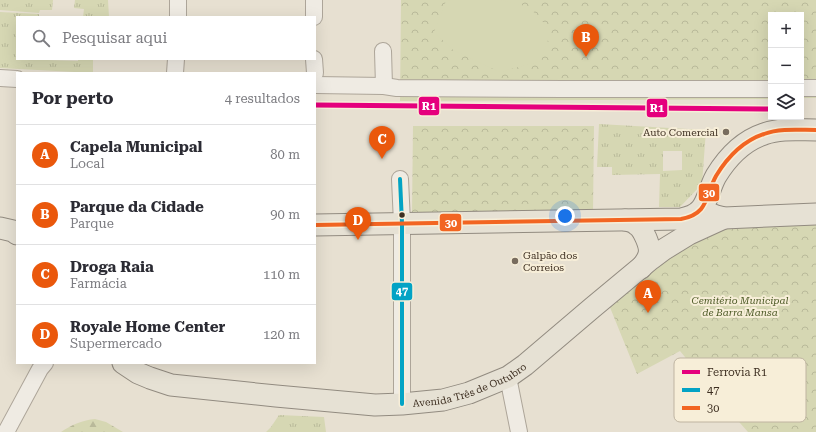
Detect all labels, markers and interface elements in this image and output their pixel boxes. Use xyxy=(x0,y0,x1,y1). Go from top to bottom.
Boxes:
map controls xyxy=(768,12,804,120)
button: + xyxy=(768,12,804,48)
search box xyxy=(16,16,316,60)
pin: B xyxy=(573,24,599,57)
icon: search xyxy=(30,27,52,49)
text: Pesquisar aqui xyxy=(62,29,167,47)
button: − xyxy=(768,48,804,84)
button: layers xyxy=(768,84,804,120)
text: Por perto xyxy=(32,88,113,108)
text: 4 resultados xyxy=(225,91,300,106)
line badge: R1 xyxy=(418,96,440,116)
line badge: R1 xyxy=(646,98,668,118)
text: R1 xyxy=(422,100,436,113)
text: R1 xyxy=(650,102,664,115)
pin: C xyxy=(369,126,395,159)
place label: Auto Comercial xyxy=(643,127,718,138)
marker: Auto Comercial xyxy=(721,127,731,137)
text: Capela Municipal xyxy=(70,138,202,156)
text: A xyxy=(40,147,50,162)
text: 80 m xyxy=(270,147,300,162)
text: Local xyxy=(70,156,104,171)
line badge: 30 xyxy=(698,183,720,202)
text: 30 xyxy=(703,187,715,200)
text: Parque da Cidade xyxy=(70,198,204,216)
your location xyxy=(555,206,575,226)
text: B xyxy=(40,207,50,222)
text: 90 m xyxy=(270,207,300,222)
pin: D xyxy=(345,207,371,240)
unlabelled marker xyxy=(397,210,407,220)
line badge: 30 xyxy=(439,213,462,232)
text: Parque xyxy=(70,216,114,231)
text: 30 xyxy=(445,217,457,230)
place label: Galpão dos Correios xyxy=(523,250,577,273)
marker: Galpão dos Correios xyxy=(510,256,520,266)
text: Droga Raia xyxy=(70,258,154,276)
text: C xyxy=(40,267,50,282)
text: 110 m xyxy=(263,267,300,282)
text: Farmácia xyxy=(70,276,127,291)
pin: A xyxy=(635,280,661,313)
line badge: 47 xyxy=(391,282,413,301)
text: 47 xyxy=(396,285,408,298)
park label: Cemitério Municipal de Barra Mansa xyxy=(692,295,788,318)
text: Royale Home Center xyxy=(70,318,225,336)
text: D xyxy=(40,327,50,342)
text: 120 m xyxy=(263,327,300,342)
text: Supermercado xyxy=(70,336,162,351)
legend xyxy=(674,358,806,422)
street label: Avenida Três de Outubro xyxy=(412,361,528,408)
text: Ferrovia R1 xyxy=(707,366,767,379)
text: 47 xyxy=(707,384,719,397)
text: 30 xyxy=(707,402,719,415)

